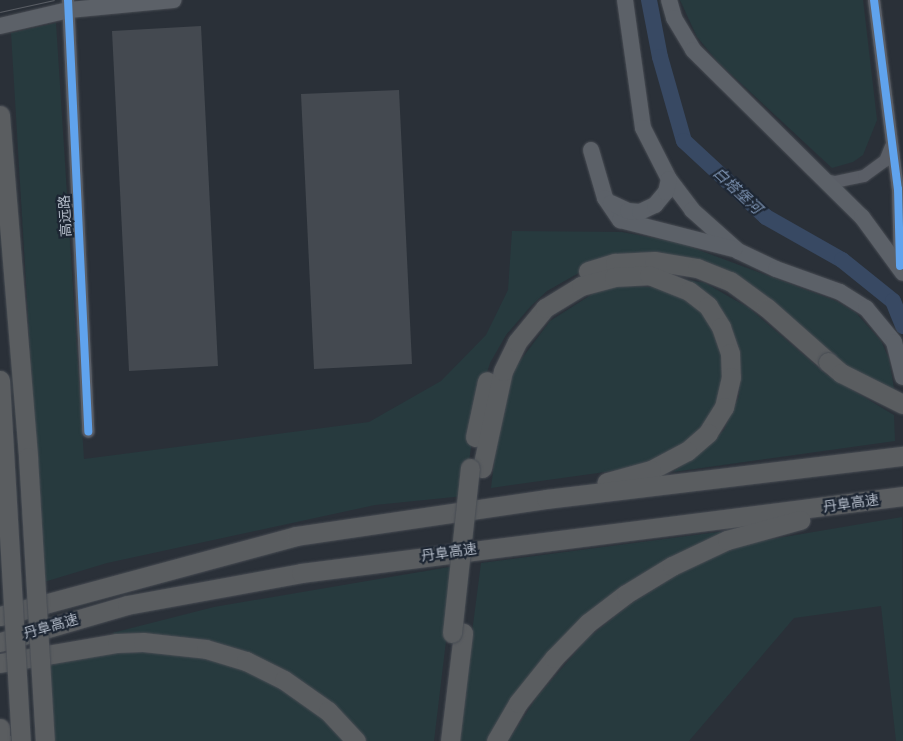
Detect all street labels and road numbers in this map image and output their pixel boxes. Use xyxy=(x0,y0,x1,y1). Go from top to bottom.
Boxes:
street label: 高远路 xyxy=(57,195,75,237)
street label: 丹阜高速 xyxy=(822,492,880,516)
street label: 丹阜高速 xyxy=(420,541,478,565)
street label: 丹阜高速 xyxy=(22,611,80,643)

